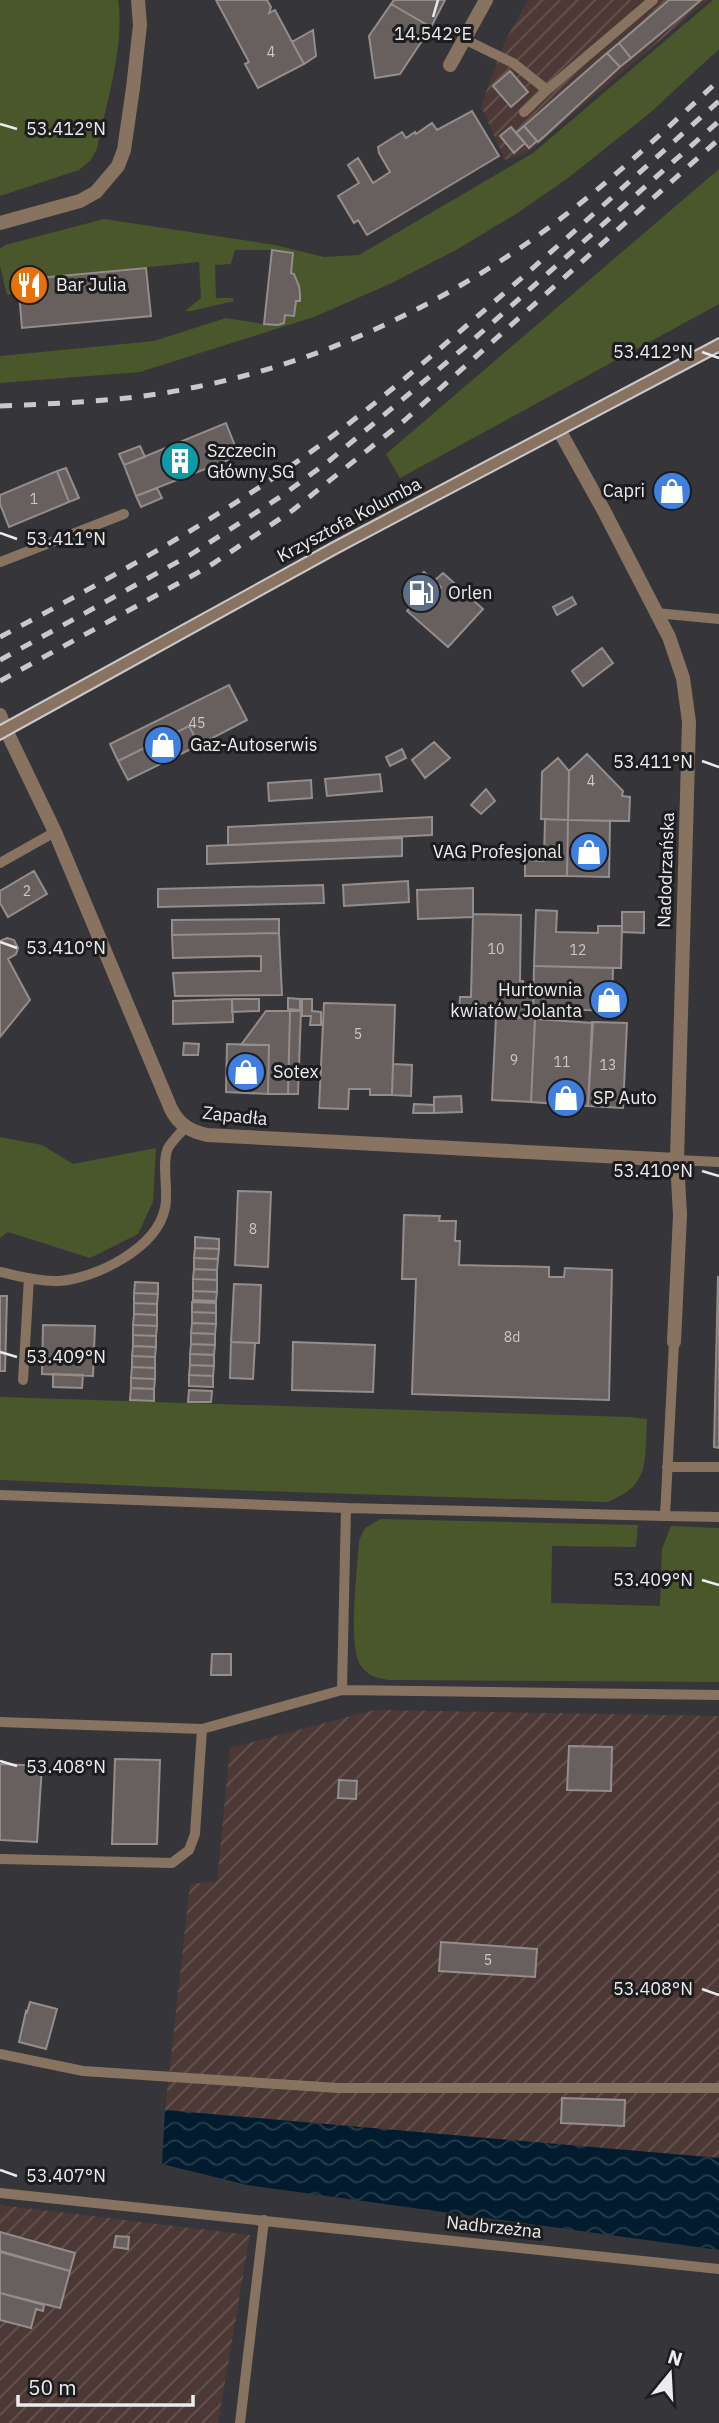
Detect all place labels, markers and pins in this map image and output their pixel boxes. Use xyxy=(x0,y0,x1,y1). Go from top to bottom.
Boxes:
restaurant icon: Bar Julia xyxy=(8,264,50,306)
place label: Bar Julia xyxy=(56,273,127,296)
place label: Szczecin Główny SG xyxy=(207,439,295,483)
building icon: Szczecin Główny SG xyxy=(159,440,201,482)
shop icon: Capri xyxy=(651,470,693,512)
place label: Capri xyxy=(603,479,645,502)
fuel station icon: Orlen xyxy=(400,572,442,614)
place label: Orlen xyxy=(448,581,492,604)
shop icon: Gaz-Autoserwis xyxy=(142,724,184,766)
place label: Gaz-Autoserwis xyxy=(190,733,317,756)
shop icon: VAG Profesjonal xyxy=(568,831,610,873)
place label: VAG Profesjonal xyxy=(433,840,562,863)
place label: Hurtownia kwiatów Jolanta xyxy=(450,978,582,1022)
shop icon: Hurtownia kwiatów Jolanta xyxy=(588,979,630,1021)
shop icon: Sotex xyxy=(225,1051,267,1093)
place label: Sotex xyxy=(273,1060,319,1083)
shop icon: SP Auto xyxy=(545,1077,587,1119)
place label: SP Auto xyxy=(593,1086,657,1109)

